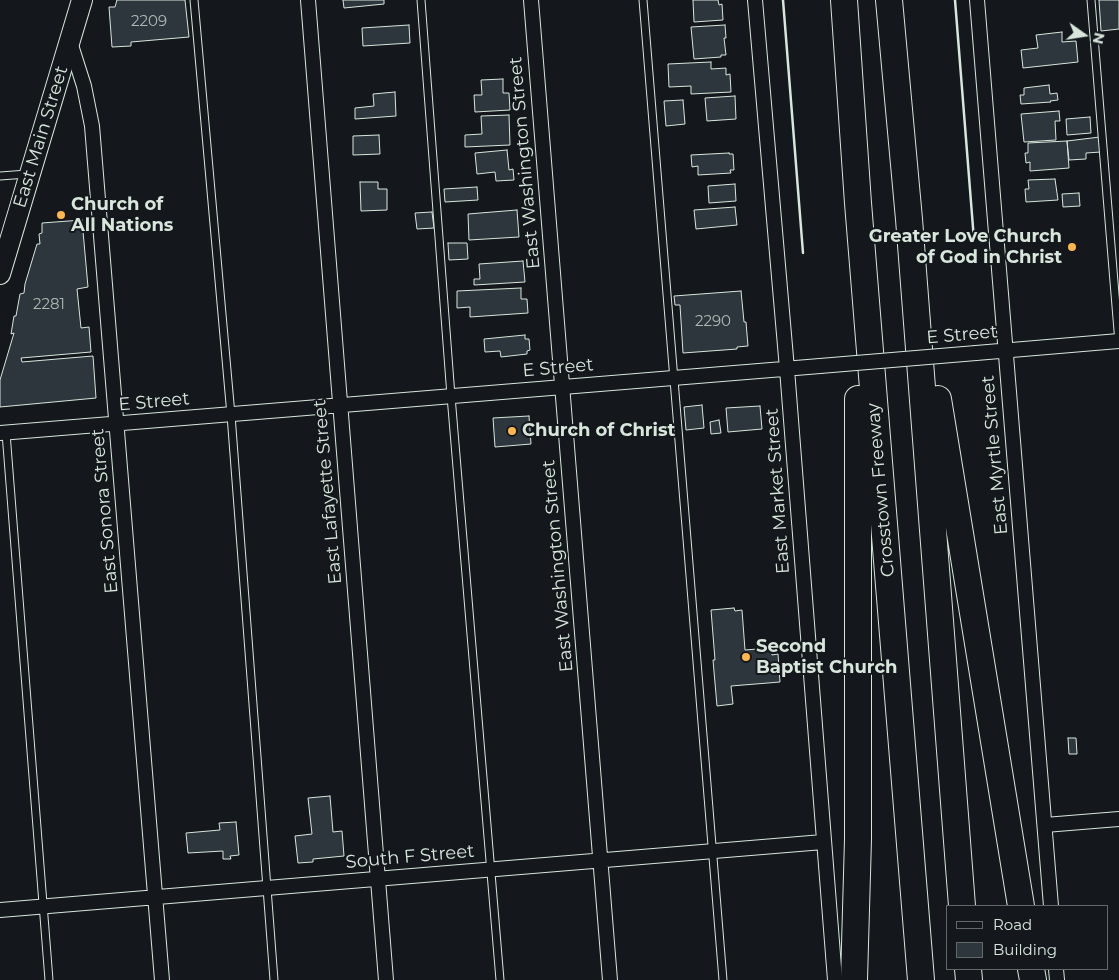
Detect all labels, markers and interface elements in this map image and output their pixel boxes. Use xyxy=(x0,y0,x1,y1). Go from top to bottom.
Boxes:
north arrow xyxy=(1059,10,1109,60)
house number: 2209 xyxy=(131,13,167,31)
text: N xyxy=(1089,31,1109,46)
street label: East Washington Street xyxy=(505,56,545,270)
street label: East Main Street xyxy=(9,63,73,211)
place label: Church of All Nations xyxy=(71,194,173,236)
marker: Church of All Nations xyxy=(55,209,67,221)
place label: Greater Love Church of God in Christ xyxy=(869,226,1062,268)
marker: Greater Love Church of God in Christ xyxy=(1066,241,1078,253)
house number: 2281 xyxy=(33,296,65,314)
house number: 2290 xyxy=(695,313,731,331)
street label: E Street xyxy=(926,321,998,349)
street label: E Street xyxy=(522,354,594,382)
street label: East Myrtle Street xyxy=(977,374,1013,536)
street label: E Street xyxy=(118,388,190,416)
street label: East Lafayette Street xyxy=(309,399,347,585)
street label: Crosstown Freeway xyxy=(863,402,899,578)
street label: East Market Street xyxy=(761,407,795,575)
place label: Church of Christ xyxy=(522,420,675,442)
marker: Church of Christ xyxy=(506,425,518,437)
street label: East Sonora Street xyxy=(87,428,123,594)
street label: East Washington Street xyxy=(538,459,578,673)
place label: Second Baptist Church xyxy=(756,636,897,679)
marker: Second Baptist Church xyxy=(740,651,752,663)
street label: South F Street xyxy=(345,841,475,873)
legend xyxy=(946,905,1109,970)
text: Road xyxy=(993,915,1032,934)
text: Building xyxy=(993,940,1057,959)

